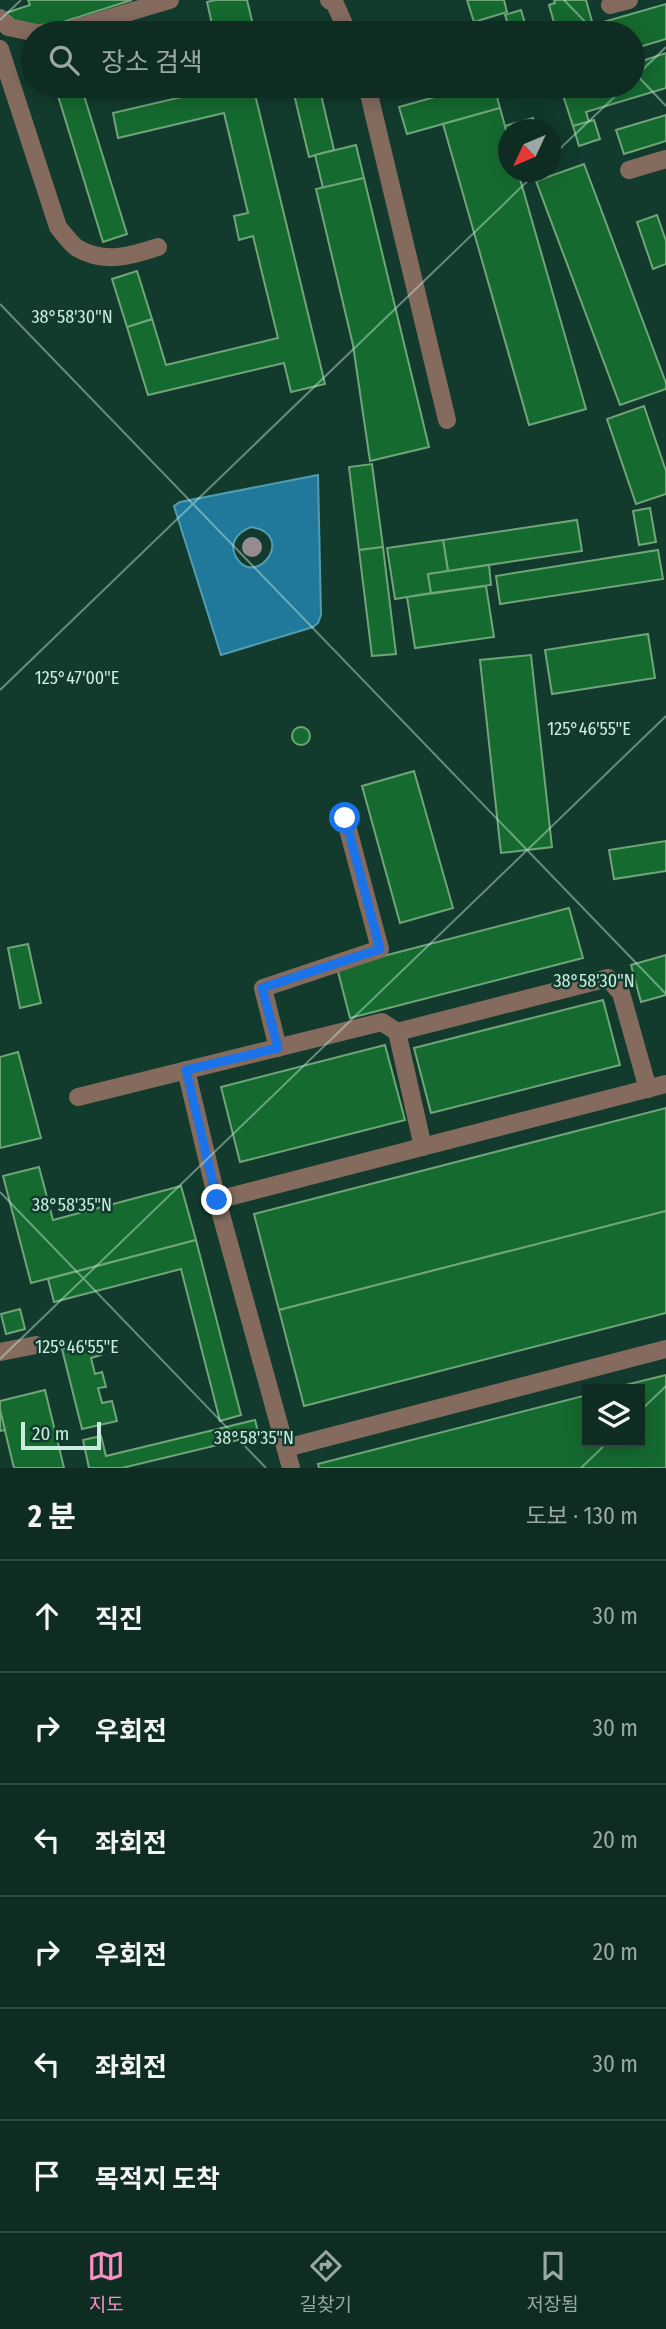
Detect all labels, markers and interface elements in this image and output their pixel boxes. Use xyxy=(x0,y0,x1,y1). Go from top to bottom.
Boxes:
search box xyxy=(21,21,645,98)
icon: search xyxy=(45,41,83,79)
text: 장소 검색 xyxy=(101,47,203,78)
north arrow xyxy=(498,119,561,182)
text: 38°58'30"N xyxy=(31,306,113,328)
text: 125°47'00"E xyxy=(35,667,119,689)
text: 125°46'55"E xyxy=(547,718,631,740)
route start xyxy=(329,802,360,833)
text: 38°58'30"N xyxy=(553,970,635,992)
route end xyxy=(201,1184,232,1215)
text: 38°58'35"N xyxy=(32,1194,112,1216)
text: 125°46'55"E xyxy=(35,1336,119,1358)
map controls xyxy=(582,1384,645,1447)
button: layers xyxy=(582,1384,645,1447)
scale bar xyxy=(21,1419,102,1451)
text: 20 m xyxy=(32,1422,69,1445)
text: 38°58'35"N xyxy=(214,1427,294,1449)
text: 2 분 xyxy=(28,1499,76,1535)
text: 도보 · 130 m xyxy=(526,1502,638,1530)
icon: ahead xyxy=(28,1597,66,1635)
text: 30 m xyxy=(593,1602,638,1630)
text: 직진 xyxy=(95,1604,143,1635)
icon: right xyxy=(28,1709,66,1747)
text: 30 m xyxy=(593,1714,638,1742)
text: 우회전 xyxy=(95,1716,167,1747)
icon: left xyxy=(28,1821,66,1859)
text: 20 m xyxy=(593,1826,638,1854)
text: 좌회전 xyxy=(95,1828,167,1859)
icon: right xyxy=(28,1933,66,1971)
text: 20 m xyxy=(593,1938,638,1966)
text: 우회전 xyxy=(95,1940,167,1971)
icon: left xyxy=(28,2045,66,2083)
text: 30 m xyxy=(593,2050,638,2078)
text: 좌회전 xyxy=(95,2052,167,2083)
icon: arrive xyxy=(28,2157,66,2195)
text: 목적지 도착 xyxy=(95,2164,220,2195)
tab: 지도 xyxy=(87,2247,125,2316)
tab: 길찾기 xyxy=(300,2247,352,2316)
tab: 저장됨 xyxy=(526,2247,579,2316)

